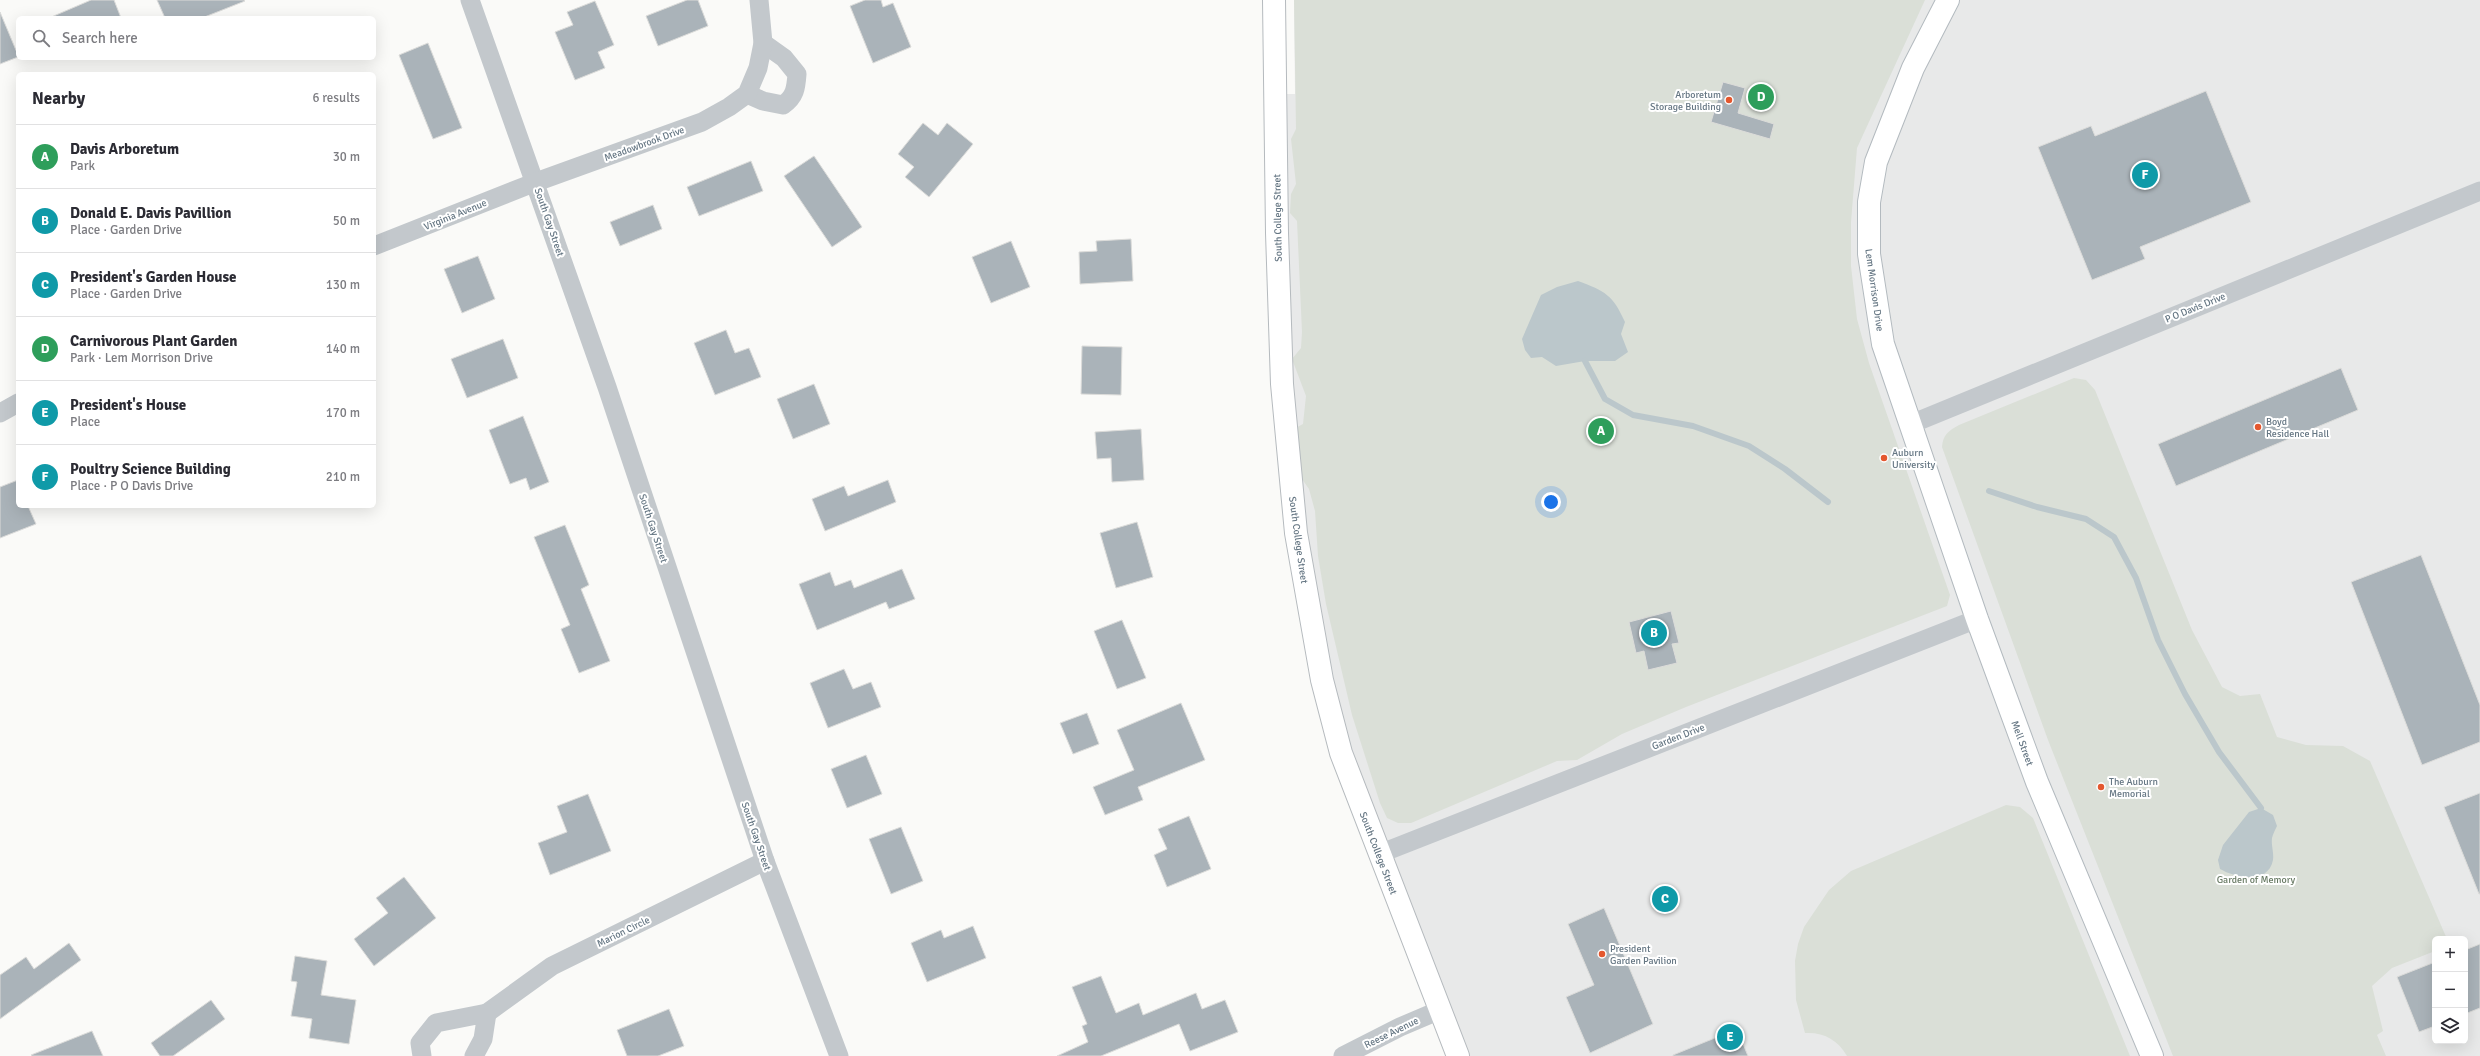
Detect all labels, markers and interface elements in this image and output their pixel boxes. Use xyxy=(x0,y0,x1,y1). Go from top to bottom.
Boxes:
search box xyxy=(16,16,376,60)
icon: search xyxy=(30,27,52,49)
text: Search here xyxy=(62,29,138,47)
pin: D xyxy=(1748,82,1774,112)
text: Nearby xyxy=(32,88,85,109)
place label: Arboretum Storage Building xyxy=(1650,89,1721,113)
text: 6 results xyxy=(312,90,360,106)
marker: Arboretum Storage Building xyxy=(1724,95,1734,105)
street label: Meadowbrook Drive xyxy=(603,124,686,164)
text: Davis Arboretum xyxy=(70,140,179,158)
text: A xyxy=(41,149,49,165)
text: 30 m xyxy=(333,149,360,165)
text: Park xyxy=(70,158,95,174)
pin: F xyxy=(2132,160,2158,190)
street label: South College Street xyxy=(1271,174,1285,262)
street label: South Gay Street xyxy=(532,186,567,259)
street label: Virginia Avenue xyxy=(422,197,489,233)
text: Donald E. Davis Pavillion xyxy=(70,204,231,222)
text: B xyxy=(41,213,49,229)
text: 50 m xyxy=(333,213,360,229)
text: Place · Garden Drive xyxy=(70,222,182,238)
street label: Lem Morrison Drive xyxy=(1862,248,1886,332)
text: President's Garden House xyxy=(70,268,237,286)
text: C xyxy=(41,277,49,293)
text: 130 m xyxy=(326,277,360,293)
text: Place · Garden Drive xyxy=(70,286,182,302)
street label: P O Davis Drive xyxy=(2163,290,2227,325)
text: Carnivorous Plant Garden xyxy=(70,332,237,350)
text: D xyxy=(41,341,49,357)
text: 140 m xyxy=(326,341,360,357)
text: Park · Lem Morrison Drive xyxy=(70,350,213,366)
text: President's House xyxy=(70,396,186,414)
text: E xyxy=(41,405,49,421)
text: 170 m xyxy=(326,405,360,421)
text: Place xyxy=(70,414,100,430)
pin: A xyxy=(1588,416,1614,446)
place label: Boyd Residence Hall xyxy=(2266,416,2329,440)
marker: Boyd Residence Hall xyxy=(2253,422,2263,432)
place label: Auburn University xyxy=(1892,447,1935,471)
marker: Auburn University xyxy=(1879,453,1889,463)
text: Poultry Science Building xyxy=(70,460,231,478)
text: F xyxy=(42,469,48,485)
text: 210 m xyxy=(326,469,360,485)
text: Place · P O Davis Drive xyxy=(70,478,193,494)
street label: South Gay Street xyxy=(636,492,670,565)
your location xyxy=(1541,492,1561,512)
street label: South College Street xyxy=(1286,496,1310,585)
pin: B xyxy=(1641,618,1667,648)
street label: Mell Street xyxy=(2008,719,2036,768)
street label: Garden Drive xyxy=(1650,721,1706,752)
place label: The Auburn Memorial xyxy=(2109,776,2158,800)
marker: The Auburn Memorial xyxy=(2096,782,2106,792)
street label: South Gay Street xyxy=(739,800,774,873)
street label: South College Street xyxy=(1357,810,1400,897)
park label: Garden of Memory xyxy=(2217,874,2296,886)
pin: C xyxy=(1652,884,1678,914)
street label: Marion Circle xyxy=(595,914,652,950)
map controls xyxy=(2432,936,2468,1044)
button: + xyxy=(2432,936,2468,972)
place label: President Garden Pavilion xyxy=(1610,943,1677,967)
marker: President Garden Pavilion xyxy=(1597,949,1607,959)
button: − xyxy=(2432,972,2468,1008)
button: layers xyxy=(2432,1008,2468,1044)
street label: Reese Avenue xyxy=(1362,1015,1420,1051)
pin: E xyxy=(1717,1022,1743,1052)

